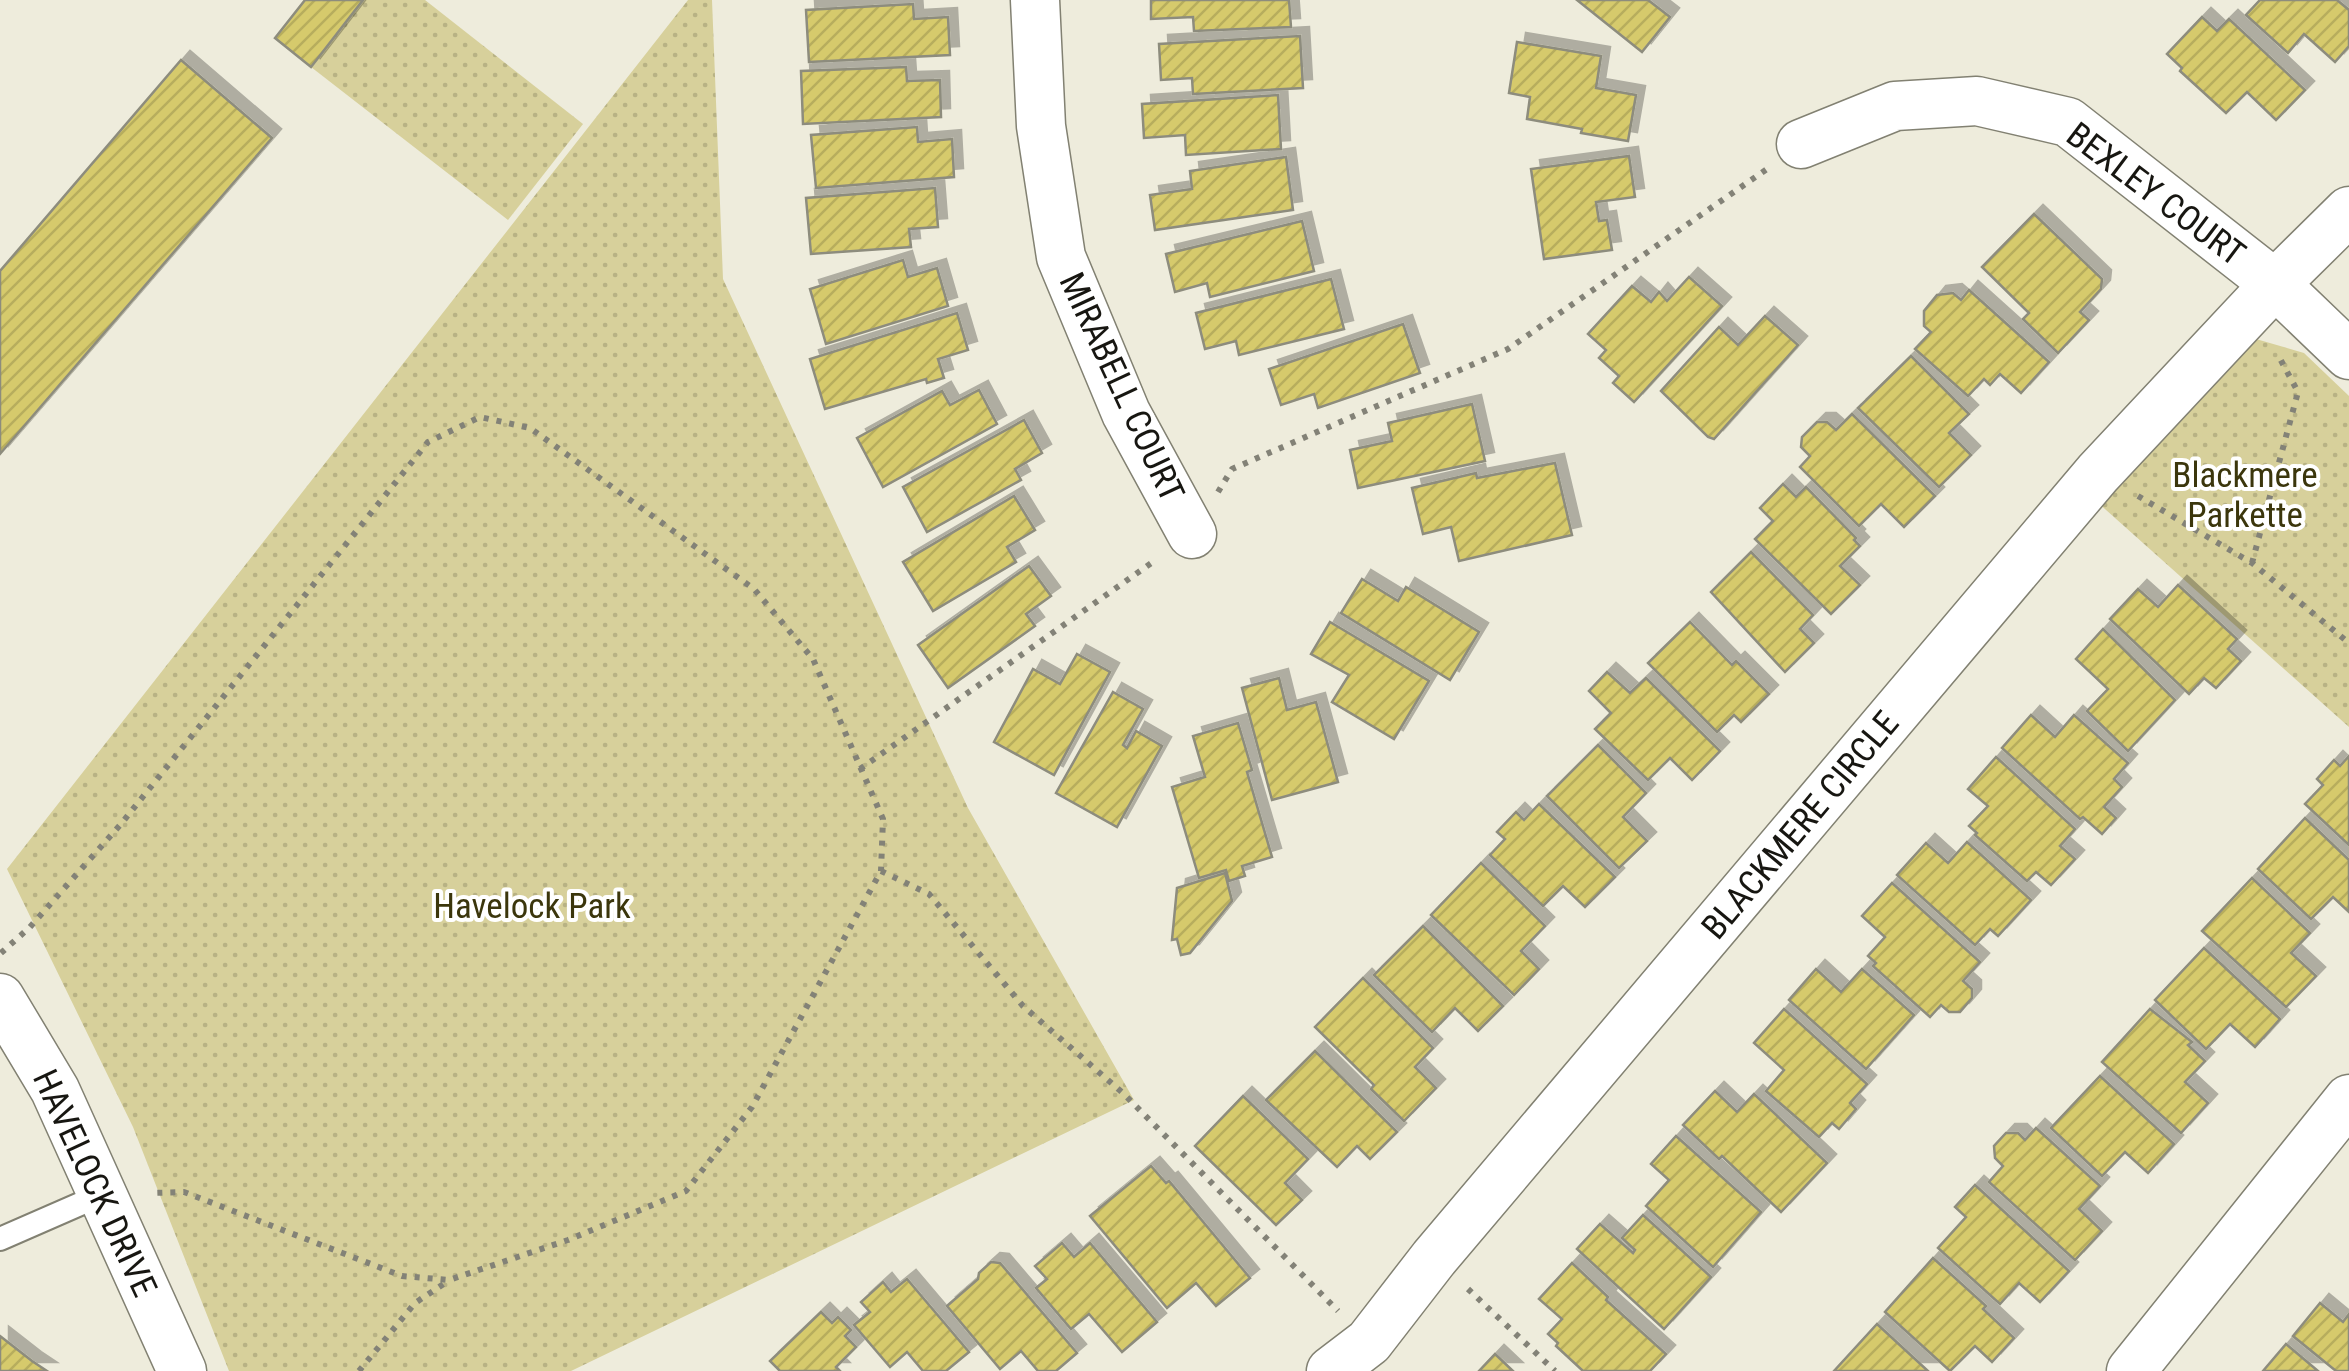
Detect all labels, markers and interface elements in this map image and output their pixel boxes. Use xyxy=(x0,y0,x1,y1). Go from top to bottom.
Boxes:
street label: BEXLEY COURT xyxy=(2059,114,2253,275)
street label: MIRABELL COURT xyxy=(1051,266,1192,508)
park label: Blackmere Parkette xyxy=(2172,455,2318,536)
street label: BLACKMERE CIRCLE xyxy=(1693,703,1907,947)
park label: Havelock Park xyxy=(433,886,631,927)
street label: HAVELOCK DRIVE xyxy=(24,1063,165,1303)

